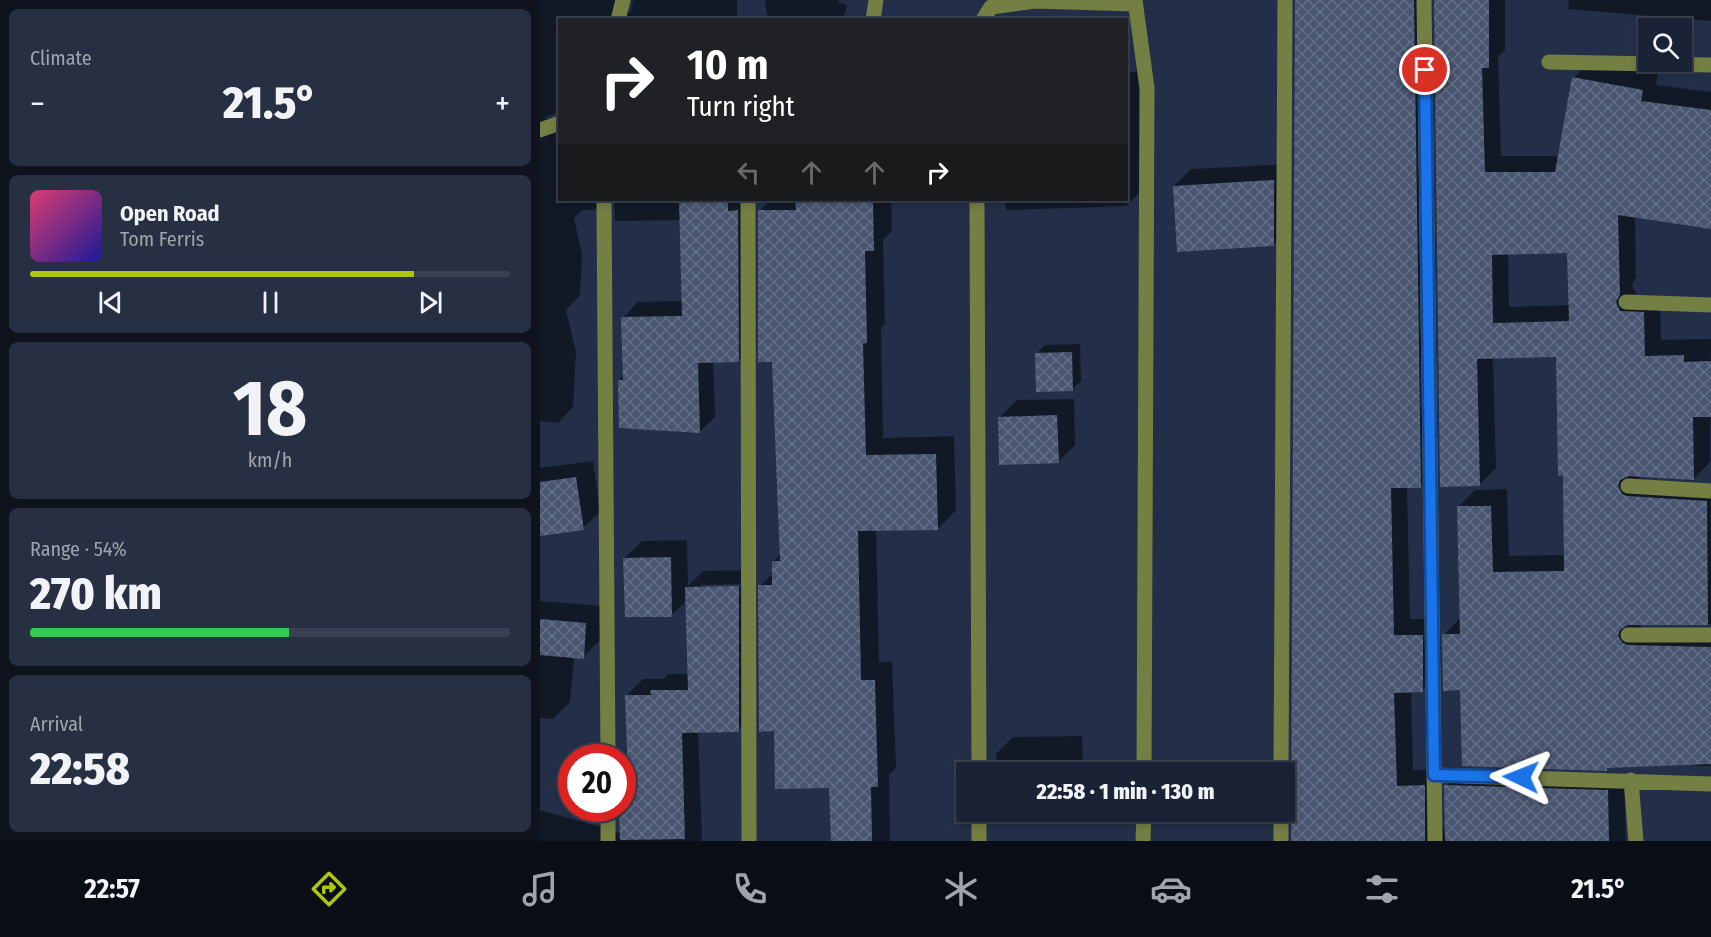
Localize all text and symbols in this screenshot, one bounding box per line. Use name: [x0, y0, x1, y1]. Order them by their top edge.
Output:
map controls: [1638, 18, 1692, 72]
button: search: [1638, 18, 1692, 72]
text: 10 m: [687, 40, 768, 90]
icon: right: [588, 42, 666, 120]
pin: [1399, 44, 1450, 95]
text: Climate: [30, 46, 92, 70]
icon: arrive: [1408, 53, 1441, 86]
text: 21.5°: [223, 76, 317, 130]
text: −: [30, 84, 45, 124]
text: +: [495, 84, 510, 124]
text: Turn right: [687, 91, 795, 123]
icon: left: [732, 156, 765, 189]
icon: ahead: [795, 156, 828, 189]
icon: ahead: [858, 156, 891, 189]
icon: right: [921, 156, 954, 189]
text: Open Road: [120, 200, 220, 227]
text: Tom Ferris: [120, 227, 204, 251]
icon: previous: [94, 286, 127, 319]
icon: pause: [254, 286, 287, 319]
icon: next: [414, 286, 447, 319]
text: 18: [233, 362, 307, 456]
text: km/h: [248, 448, 292, 472]
text: Range · 54%: [30, 537, 127, 561]
text: 270 km: [30, 567, 162, 621]
text: Arrival: [30, 712, 83, 736]
text: 22:58: [30, 742, 130, 796]
speed limit sign: 20: [558, 744, 636, 822]
position arrow: [1489, 745, 1553, 809]
text: 22:58 · 1 min · 130 m: [1037, 778, 1214, 805]
icon: directions: [308, 868, 350, 910]
icon: music: [519, 868, 561, 910]
icon: phone: [729, 868, 771, 910]
icon: climate: [940, 868, 982, 910]
icon: car: [1150, 868, 1192, 910]
icon: filters: [1361, 868, 1403, 910]
text: 22:57: [84, 873, 140, 905]
text: 21.5°: [1571, 873, 1627, 905]

